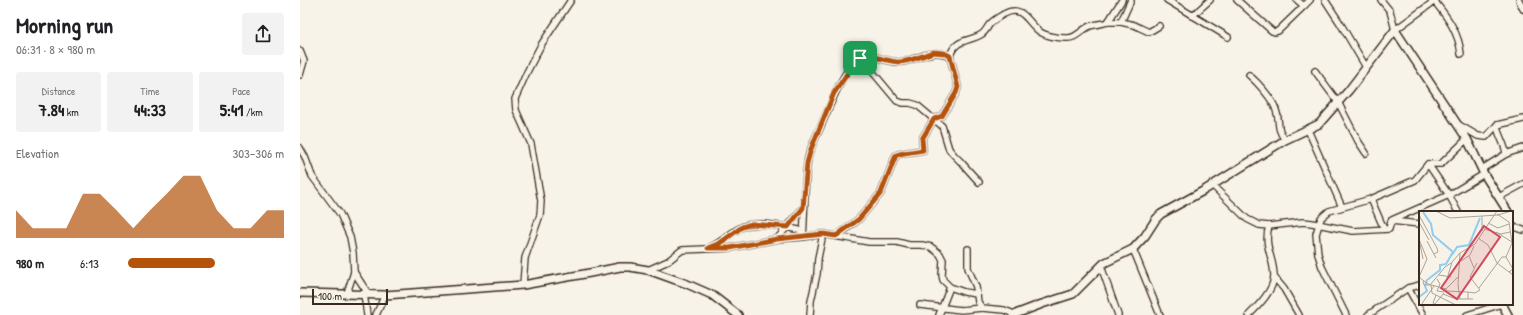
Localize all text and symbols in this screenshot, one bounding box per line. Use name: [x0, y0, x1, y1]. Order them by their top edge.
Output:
text: Morning run: [16, 10, 113, 40]
button: share: [242, 13, 284, 55]
text: 06:31 · 8 × 980 m: [16, 40, 95, 58]
pin: [843, 41, 877, 75]
icon: arrive: [849, 47, 871, 69]
text: Distance: [42, 84, 75, 98]
text: Time: [140, 84, 160, 98]
text: Pace: [232, 84, 250, 98]
text: 7.84: [38, 98, 64, 121]
text: 44:33: [134, 98, 166, 121]
text: 5:41: [220, 98, 244, 121]
text: km: [64, 105, 79, 119]
text: /km: [244, 105, 263, 119]
text: Elevation: [16, 144, 59, 162]
text: 303–306 m: [232, 144, 284, 162]
inset map: [1419, 211, 1513, 305]
text: 980 m: [16, 254, 44, 272]
text: 6:13: [80, 254, 99, 272]
scale bar: [312, 287, 388, 306]
text: 100 m: [318, 289, 342, 303]

